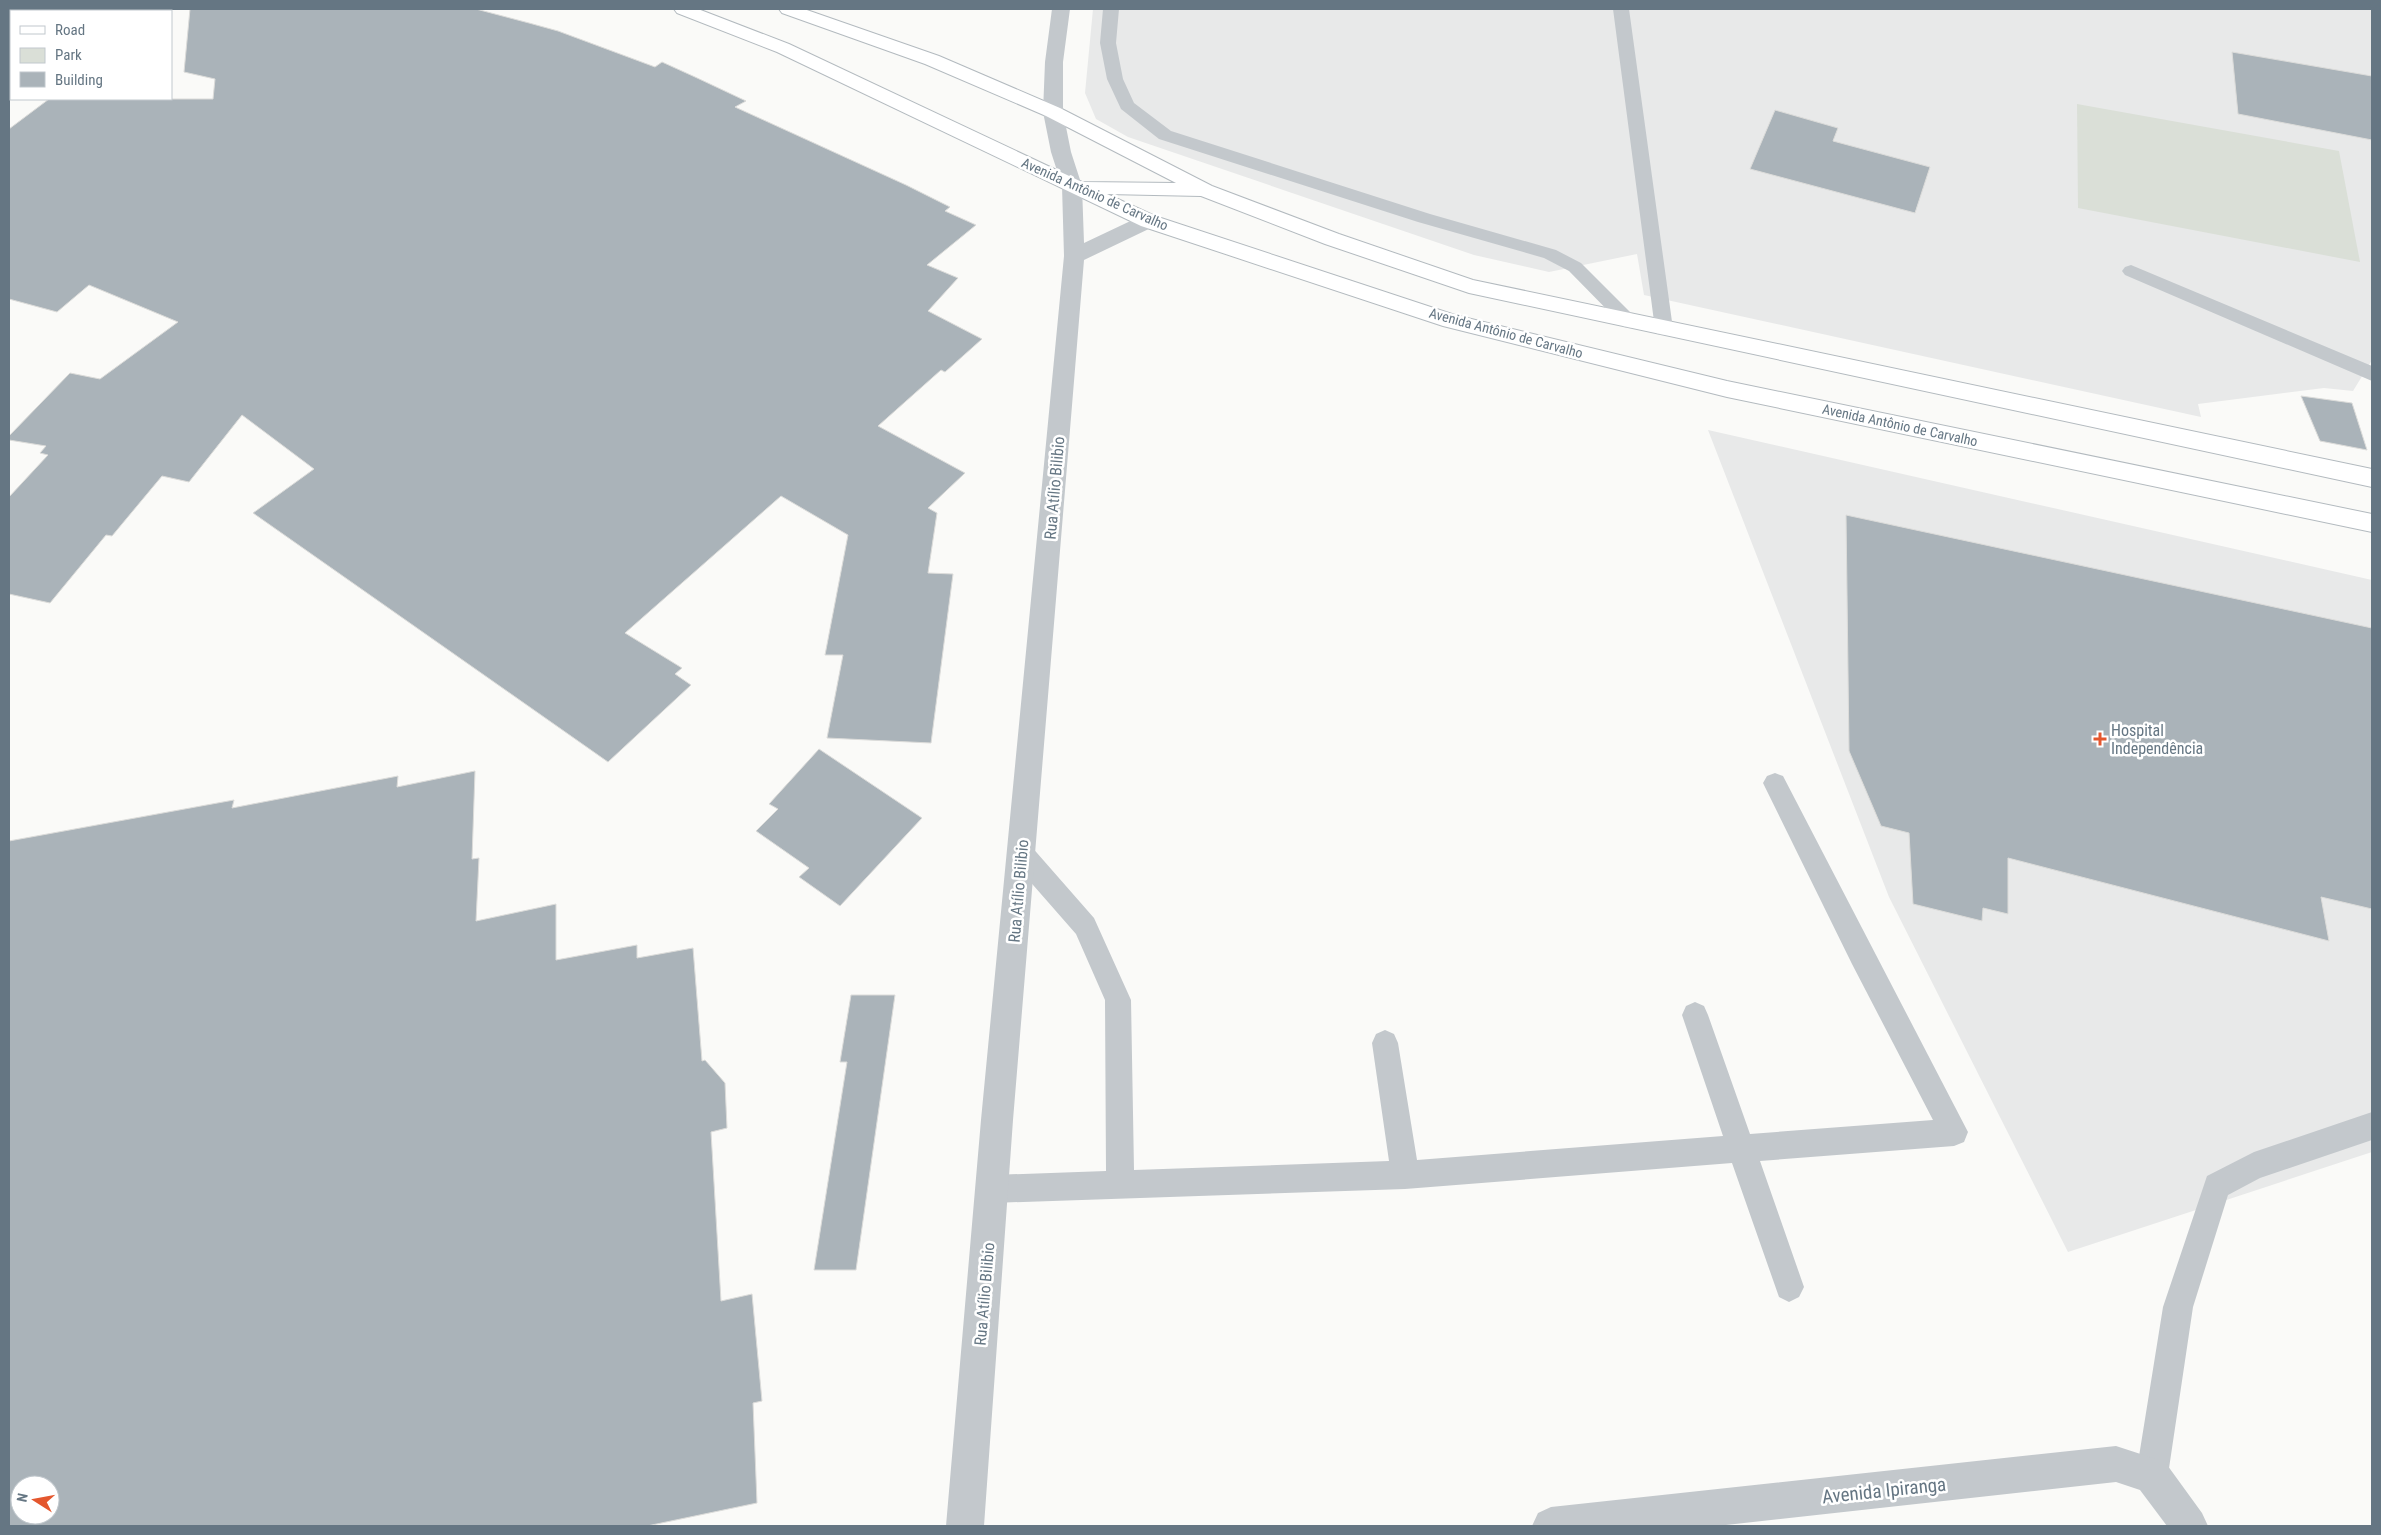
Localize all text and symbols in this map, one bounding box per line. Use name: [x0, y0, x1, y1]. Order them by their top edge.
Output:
legend: [10, 10, 172, 100]
text: Road: [55, 21, 85, 39]
text: Park: [55, 46, 82, 64]
text: Building: [55, 71, 103, 89]
street label: Avenida Antônio de Carvalho: [1019, 154, 1171, 234]
street label: Avenida Antônio de Carvalho: [1427, 305, 1585, 361]
street label: Avenida Antônio de Carvalho: [1821, 401, 1979, 449]
street label: Rua Atílio Bilibio: [1041, 436, 1068, 540]
place label: Hospital Independência: [2111, 721, 2203, 758]
marker: Hospital Independência: [2093, 732, 2107, 746]
street label: Rua Atílio Bilibio: [1005, 839, 1032, 943]
street label: Rua Atílio Bilibio: [971, 1242, 998, 1346]
street label: Avenida Ipiranga: [1821, 1473, 1947, 1508]
north arrow: [10, 1475, 60, 1525]
text: N: [14, 1492, 31, 1503]

